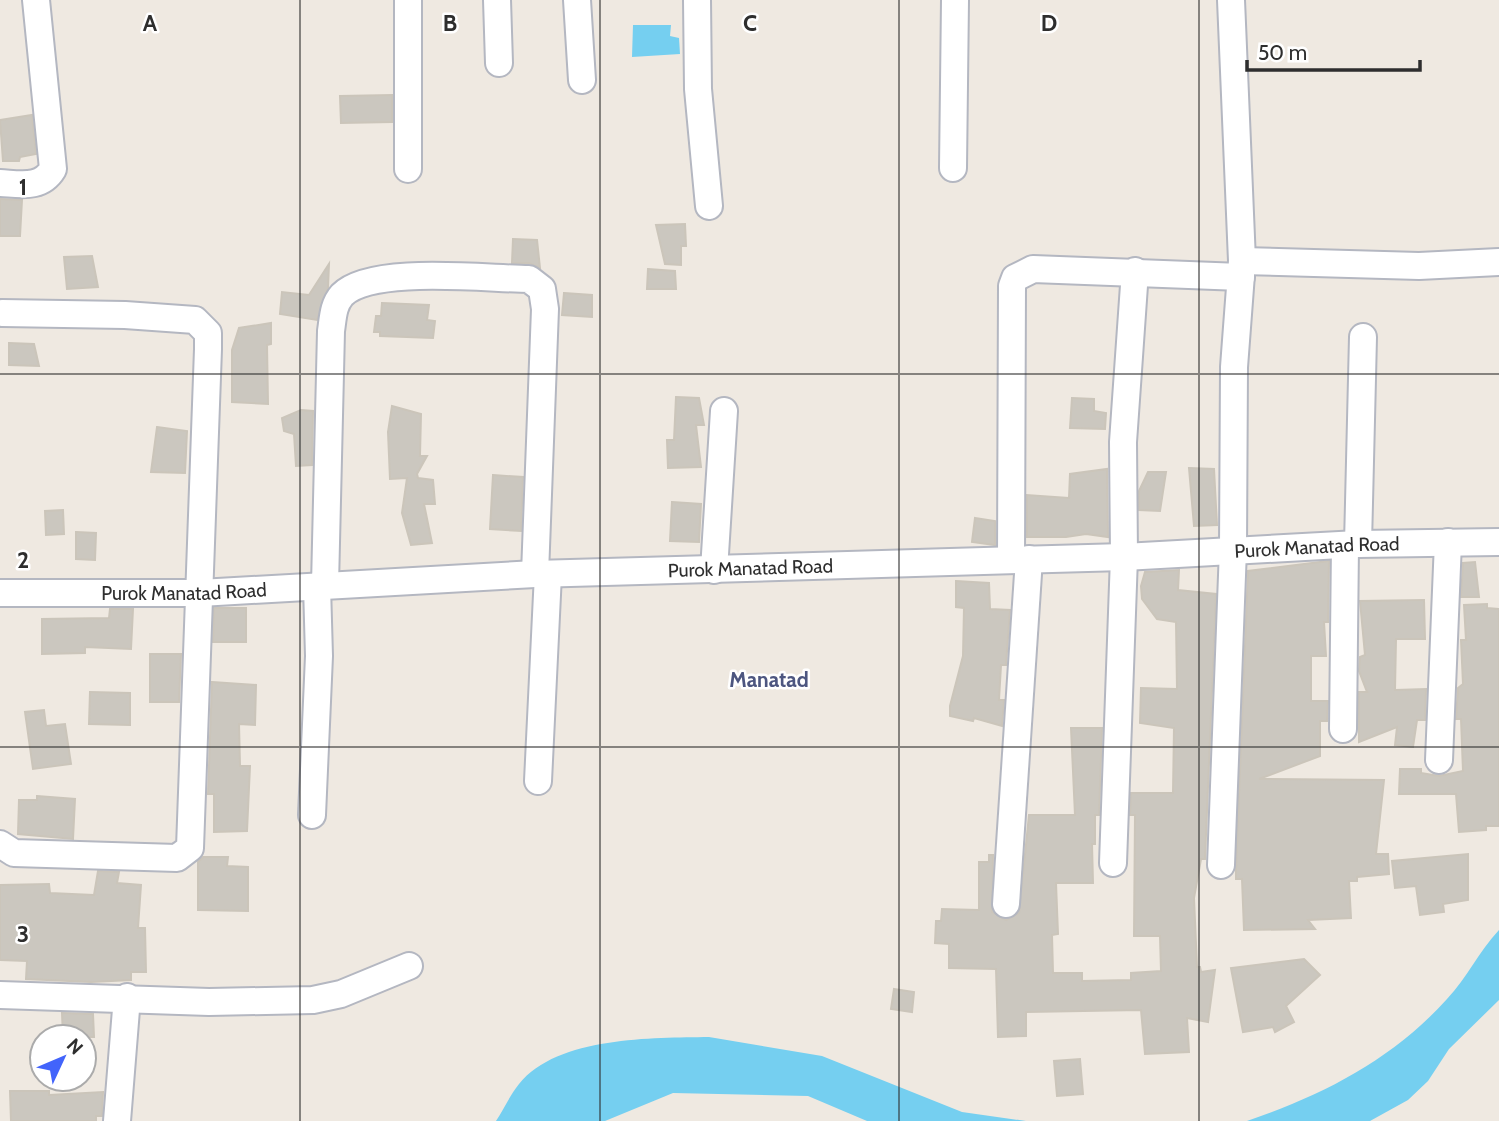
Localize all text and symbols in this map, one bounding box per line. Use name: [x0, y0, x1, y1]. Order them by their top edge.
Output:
text: A: [143, 9, 158, 37]
text: B: [443, 9, 457, 37]
text: C: [743, 9, 757, 37]
text: D: [1041, 9, 1057, 37]
scale bar: [1247, 28, 1420, 72]
text: 50 m: [1258, 40, 1307, 65]
text: 1: [19, 173, 27, 201]
street label: Purok Manatad Road: [1234, 532, 1400, 562]
text: 2: [17, 546, 29, 574]
street label: Purok Manatad Road: [667, 554, 833, 582]
street label: Purok Manatad Road: [101, 578, 267, 605]
district label: Manatad: [729, 667, 809, 692]
text: 3: [17, 920, 29, 948]
north arrow: [28, 1023, 98, 1093]
text: N: [62, 1034, 88, 1059]

